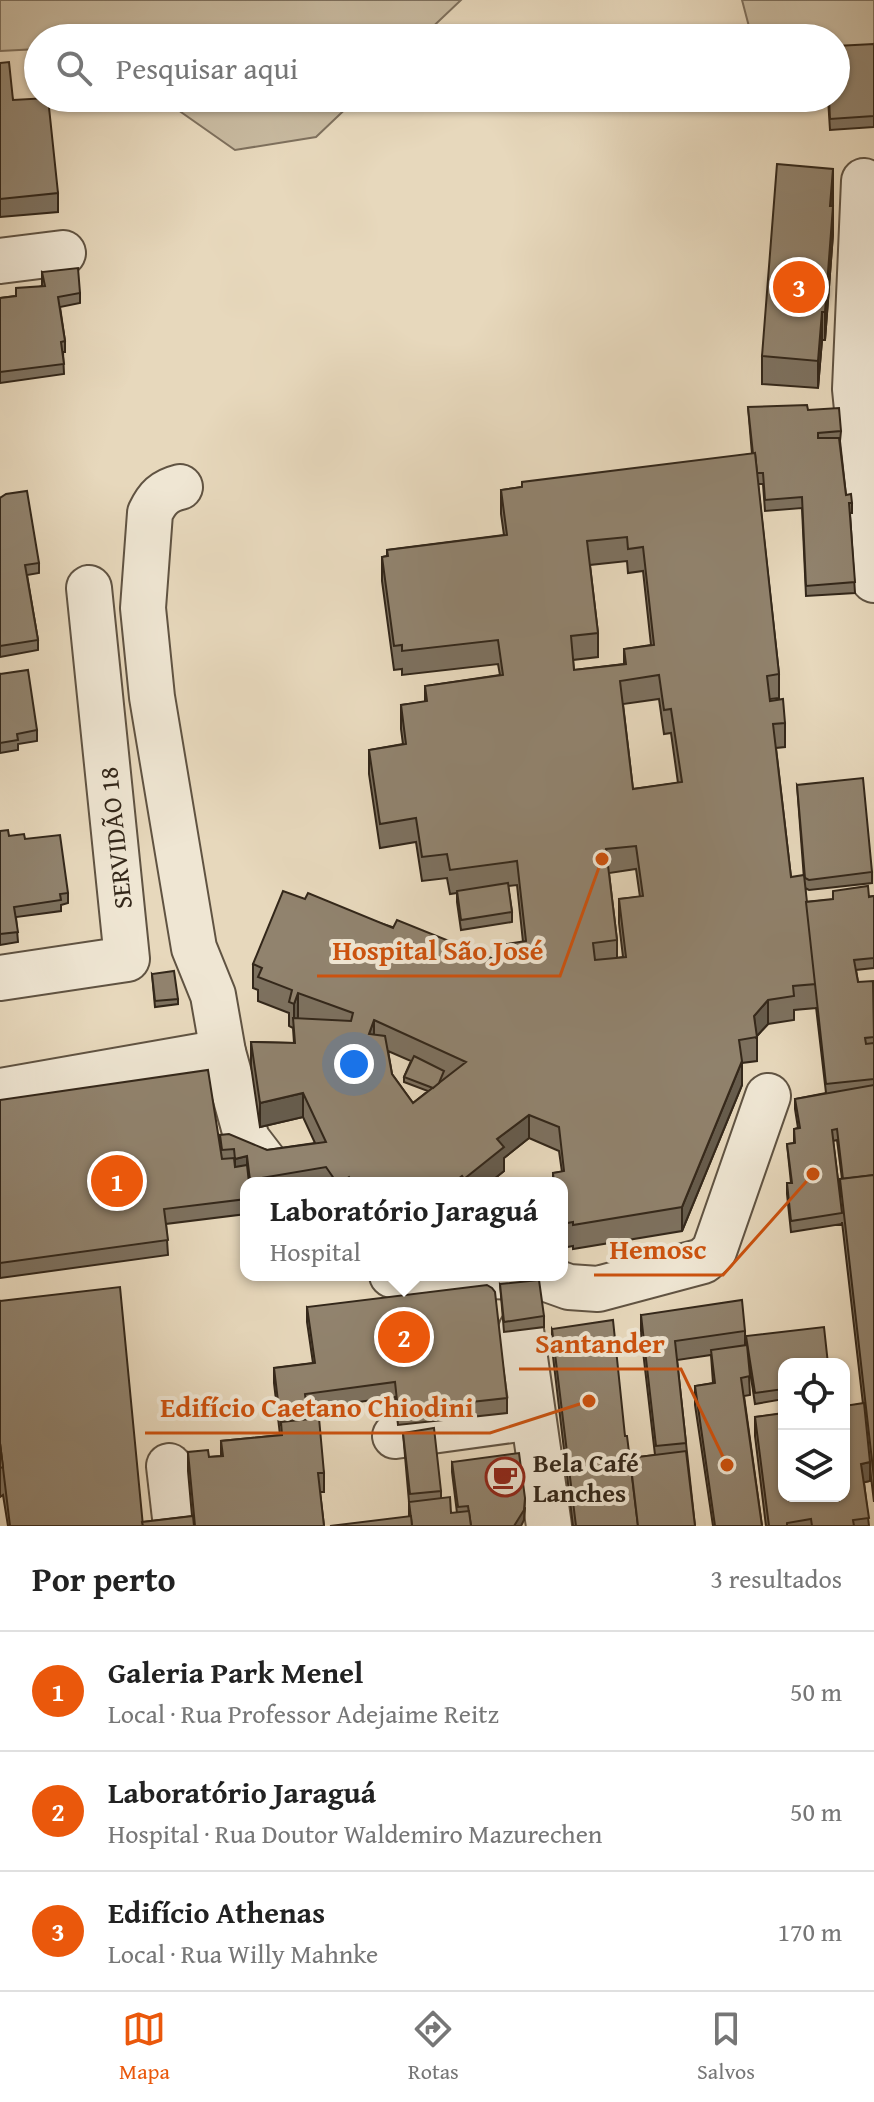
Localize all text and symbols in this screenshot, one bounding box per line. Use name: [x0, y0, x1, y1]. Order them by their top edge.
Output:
search box: [24, 24, 850, 112]
icon: search: [52, 46, 96, 90]
text: Pesquisar aqui: [116, 46, 298, 90]
pin: 3: [773, 257, 825, 317]
street label: SERVIDÃO 18: [88, 765, 142, 911]
callout: Hospital São José: [317, 924, 560, 976]
text: Hospital São José: [332, 929, 544, 970]
your location: [334, 1044, 374, 1084]
pin: 1: [91, 1151, 143, 1211]
popup: [240, 1177, 568, 1281]
text: Laboratório Jaraguá: [270, 1188, 538, 1232]
callout: Hemosc: [594, 1223, 723, 1275]
text: Hemosc: [609, 1228, 707, 1269]
text: Hospital: [270, 1232, 361, 1271]
pin: 2: [378, 1307, 430, 1367]
callout: Santander: [519, 1317, 681, 1369]
text: Santander: [535, 1322, 665, 1363]
map controls: [778, 1358, 850, 1502]
button: locate: [778, 1358, 850, 1430]
callout: Edifício Caetano Chiodini: [145, 1381, 490, 1433]
text: Edifício Caetano Chiodini: [160, 1386, 474, 1427]
button: layers: [778, 1430, 850, 1502]
place label: Bela Café Lanches: [533, 1443, 639, 1512]
cafe icon: Bela Café Lanches: [484, 1456, 526, 1498]
text: Por perto: [32, 1554, 176, 1603]
text: 3 resultados: [711, 1559, 842, 1598]
text: Galeria Park Menel: [108, 1650, 363, 1694]
text: 1: [51, 1672, 65, 1711]
text: 50 m: [790, 1672, 842, 1711]
text: Local · Rua Professor Adejaime Reitz: [108, 1694, 499, 1733]
text: Laboratório Jaraguá: [108, 1770, 376, 1814]
text: 2: [51, 1792, 65, 1831]
text: 50 m: [790, 1792, 842, 1831]
text: Hospital · Rua Doutor Waldemiro Mazurechen: [108, 1814, 602, 1853]
text: Edifício Athenas: [108, 1890, 325, 1934]
text: 3: [51, 1912, 65, 1951]
text: 170 m: [777, 1912, 842, 1951]
text: Local · Rua Willy Mahnke: [108, 1934, 378, 1973]
tab: Mapa: [119, 2007, 170, 2087]
tab: Rotas: [408, 2007, 459, 2087]
tab: Salvos: [697, 2007, 755, 2087]

